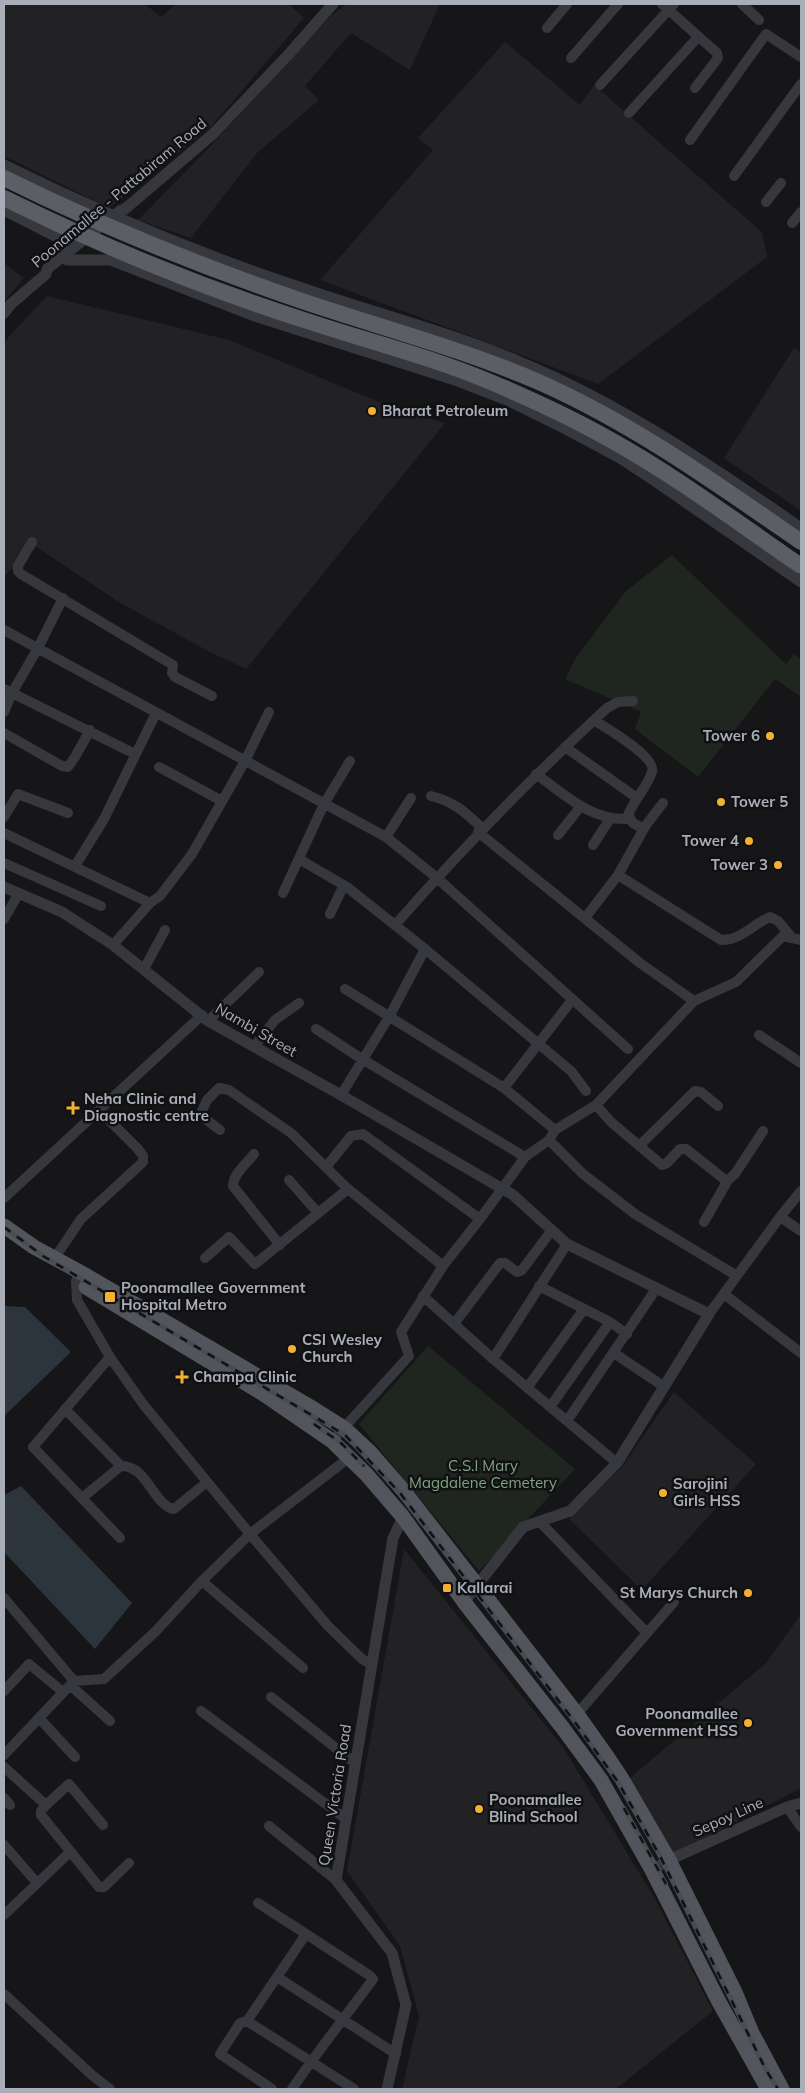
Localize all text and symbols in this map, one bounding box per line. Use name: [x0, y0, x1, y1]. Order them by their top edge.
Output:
street label: Poonamallee - Pattabiram Road: [27, 114, 210, 271]
place label: Bharat Petroleum: [382, 401, 508, 420]
marker: Bharat Petroleum: [366, 405, 378, 417]
place label: Tower 6: [703, 726, 760, 745]
marker: Tower 6: [764, 730, 776, 742]
place label: Tower 5: [731, 792, 788, 811]
marker: Tower 5: [715, 796, 727, 808]
place label: Tower 4: [682, 831, 739, 850]
marker: Tower 4: [743, 835, 755, 847]
place label: Tower 3: [711, 855, 768, 874]
marker: Tower 3: [772, 859, 784, 871]
street label: Nambi Street: [212, 999, 301, 1061]
place label: Neha Clinic and Diagnostic centre: [84, 1089, 209, 1125]
marker: Neha Clinic and Diagnostic centre: [66, 1101, 80, 1115]
place label: Poonamallee Government Hospital Metro: [121, 1278, 306, 1314]
marker: Poonamallee Government Hospital Metro: [103, 1290, 117, 1304]
place label: CSI Wesley Church: [302, 1330, 383, 1366]
marker: CSI Wesley Church: [286, 1343, 298, 1355]
place label: Champa Clinic: [193, 1367, 297, 1386]
marker: Champa Clinic: [175, 1370, 189, 1384]
park label: C.S.I Mary Magdalene Cemetery: [409, 1456, 557, 1492]
place label: Sarojini Girls HSS: [673, 1474, 741, 1510]
marker: Sarojini Girls HSS: [657, 1487, 669, 1499]
place label: Kallarai: [457, 1578, 512, 1597]
marker: Kallarai: [441, 1582, 453, 1594]
place label: St Marys Church: [620, 1583, 738, 1602]
marker: St Marys Church: [742, 1587, 754, 1599]
place label: Poonamallee Government HSS: [615, 1704, 738, 1740]
marker: Poonamallee Government HSS: [742, 1717, 754, 1729]
street label: Queen Victoria Road: [314, 1723, 355, 1867]
place label: Poonamallee Blind School: [489, 1790, 582, 1826]
street label: Sepoy Line: [689, 1793, 766, 1841]
marker: Poonamallee Blind School: [473, 1803, 485, 1815]

